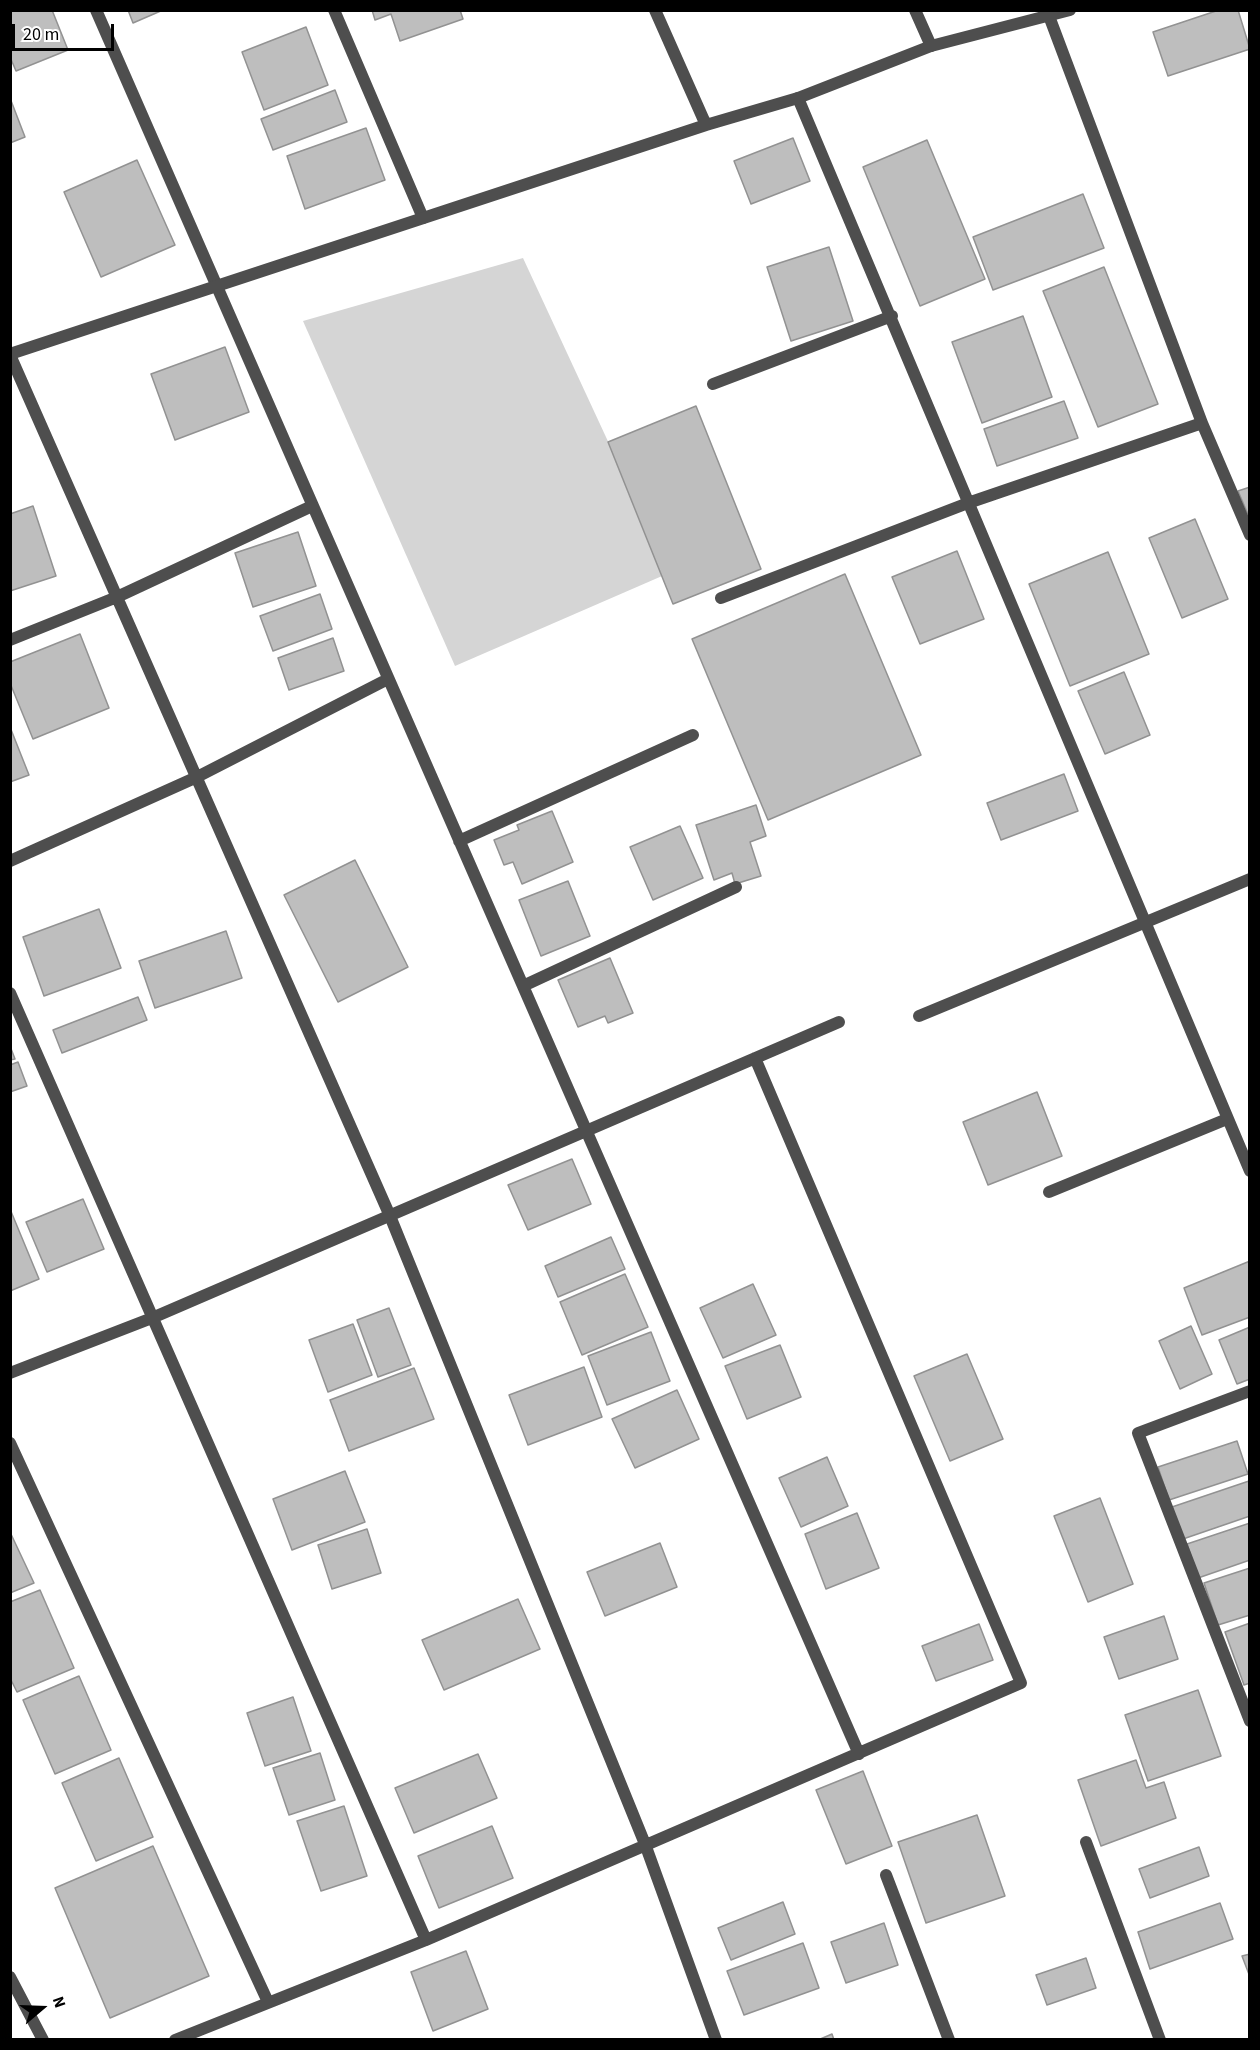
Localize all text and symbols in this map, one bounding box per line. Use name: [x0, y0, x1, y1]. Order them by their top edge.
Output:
scale bar: [15, 12, 117, 50]
text: 20 m: [23, 22, 59, 47]
north arrow: [12, 1978, 72, 2038]
text: N: [47, 1994, 71, 2011]

